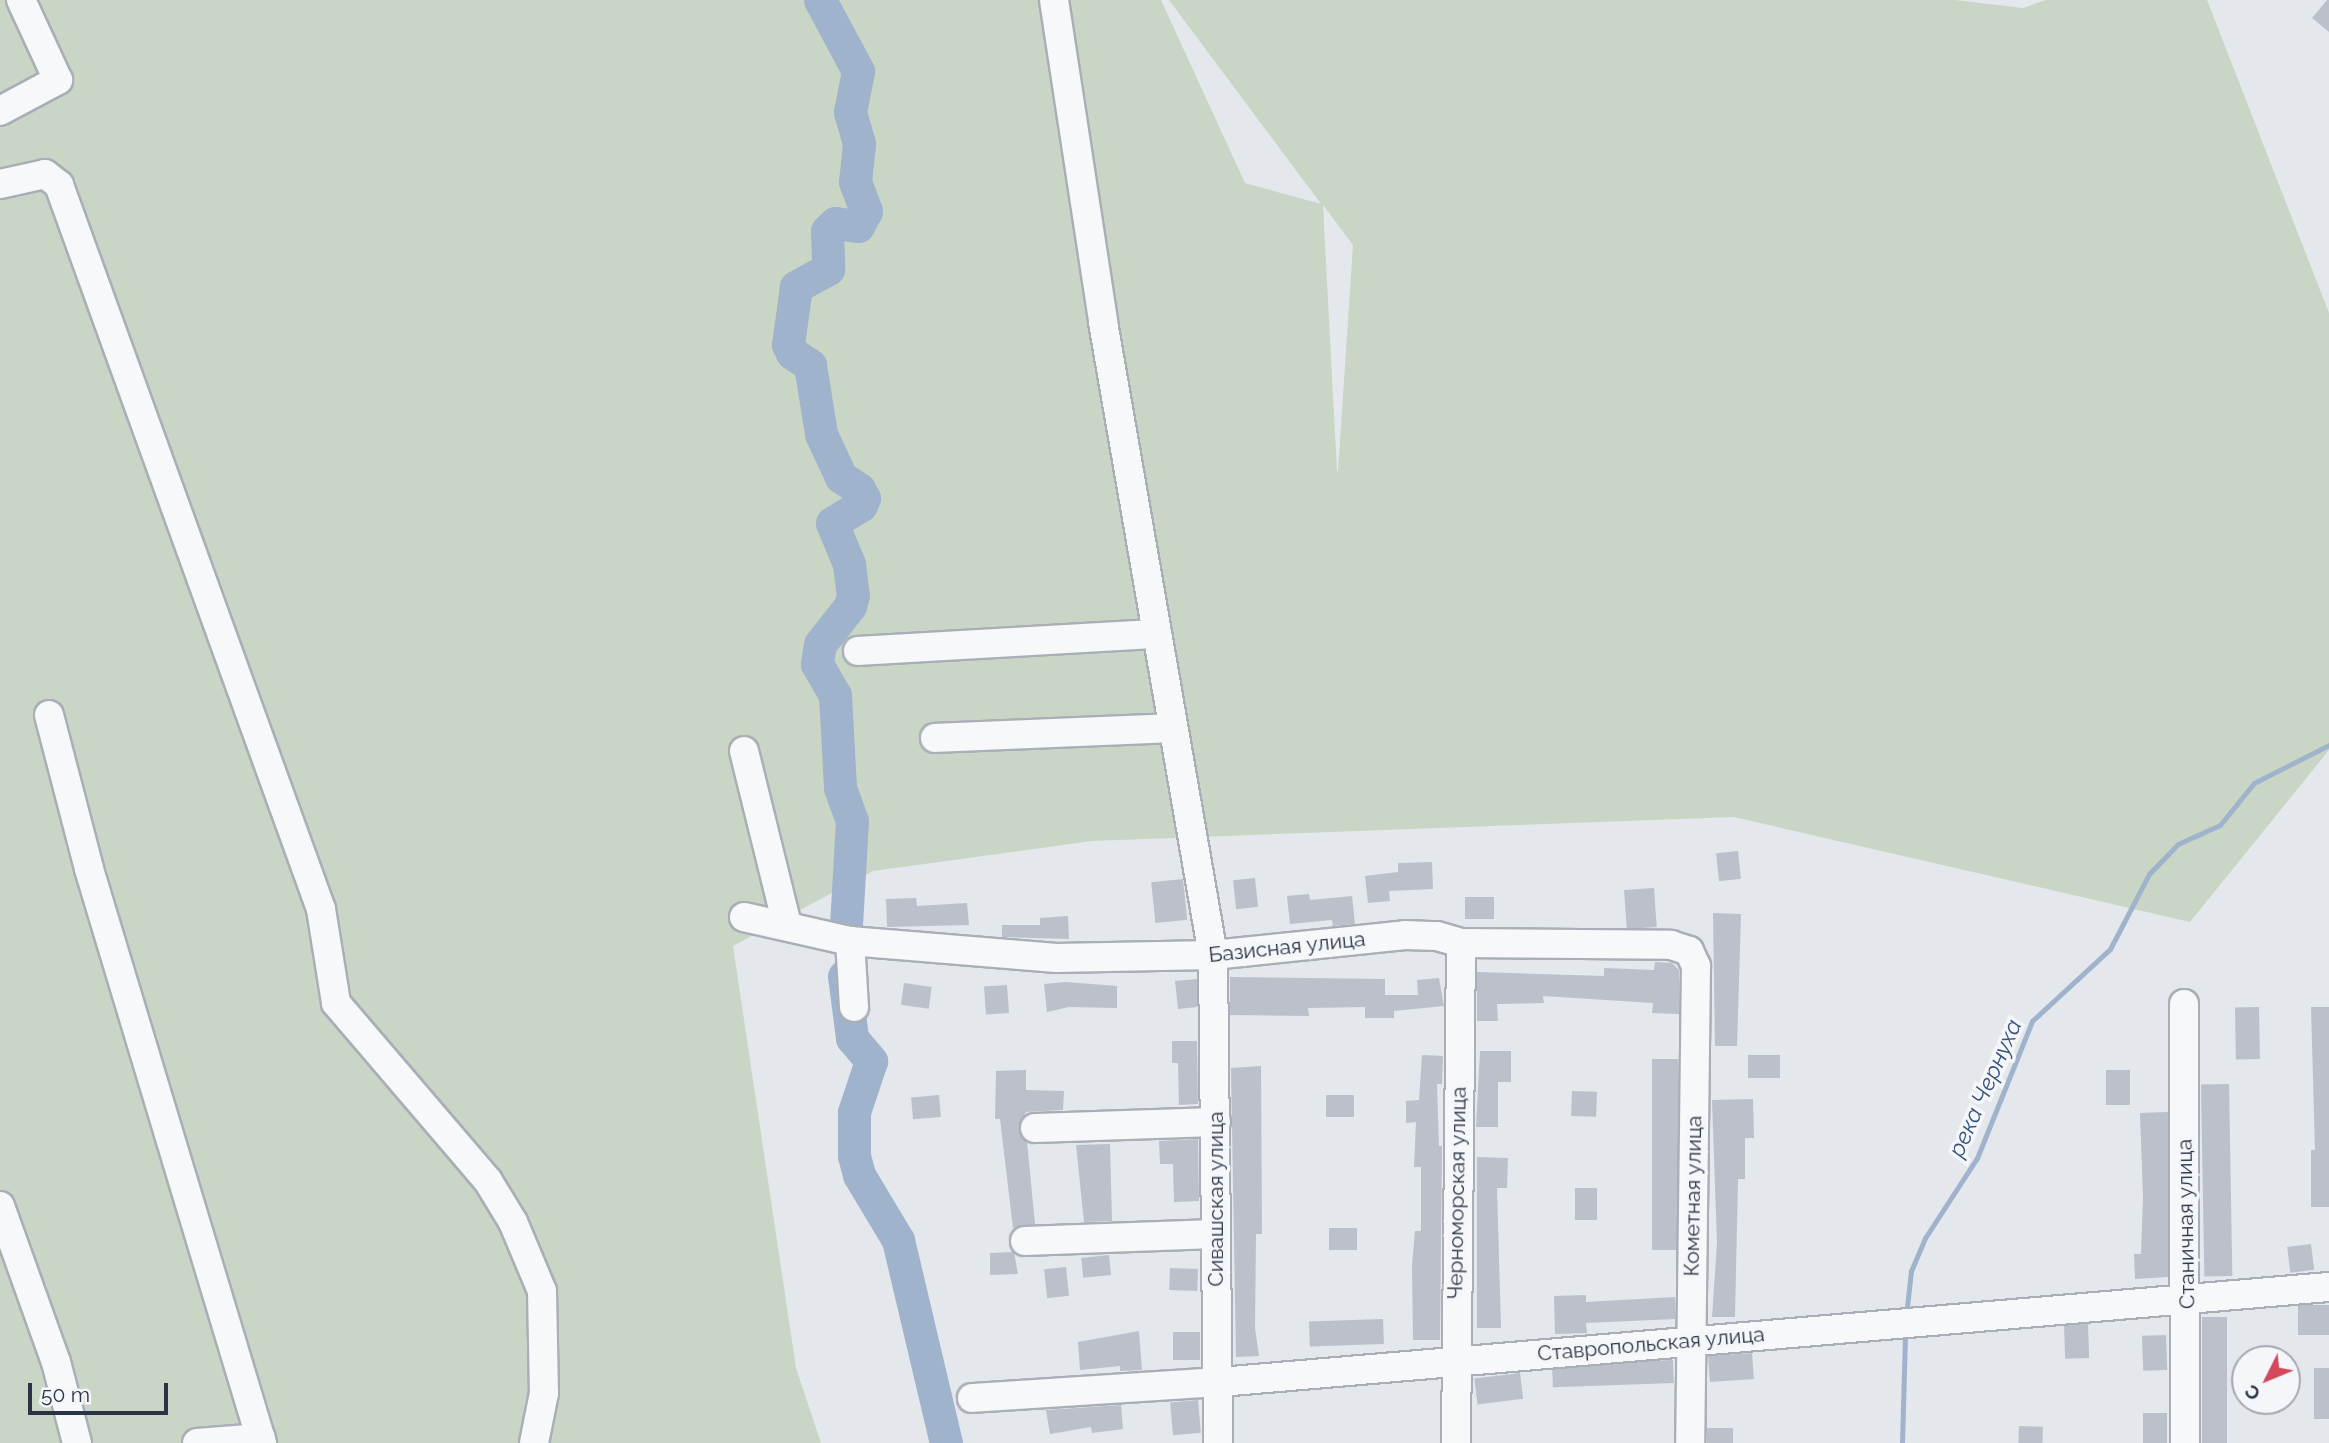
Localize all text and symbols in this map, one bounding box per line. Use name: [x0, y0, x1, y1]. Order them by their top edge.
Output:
street label: Базисная улица: [1207, 926, 1367, 968]
water label: река Чернуха: [1942, 1015, 2028, 1161]
street label: Черноморская улица: [1443, 1086, 1471, 1300]
street label: Сивашская улица: [1203, 1111, 1229, 1287]
street label: Кометная улица: [1679, 1115, 1707, 1277]
street label: Станичная улица: [2172, 1138, 2200, 1310]
street label: Ставропольская улица: [1536, 1321, 1766, 1367]
north arrow: [2231, 1345, 2301, 1415]
scale bar: [32, 1370, 172, 1414]
text: С: [2240, 1381, 2265, 1405]
text: 50 m: [41, 1382, 90, 1407]

